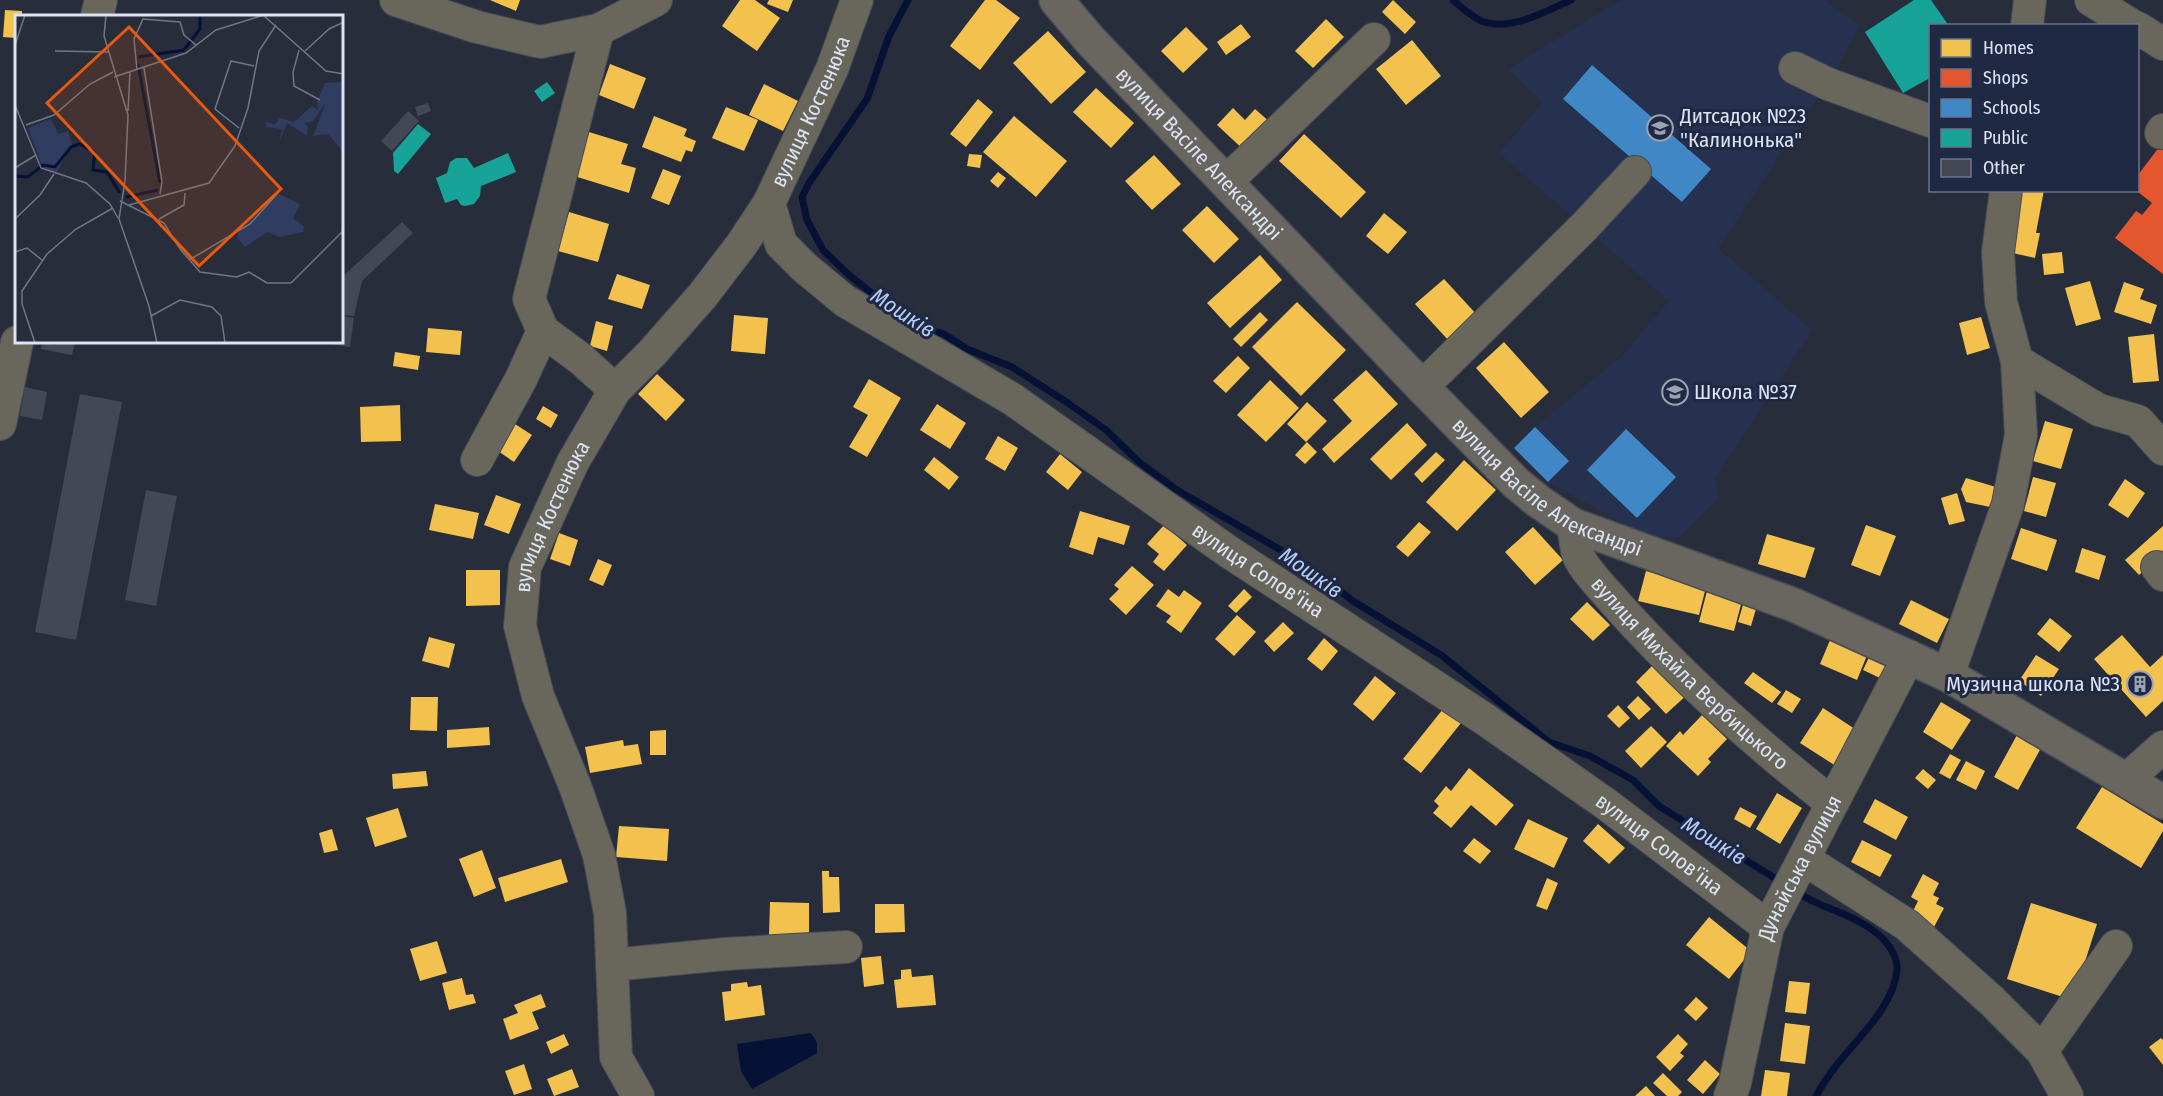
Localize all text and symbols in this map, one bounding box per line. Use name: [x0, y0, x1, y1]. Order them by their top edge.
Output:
inset map: [15, 15, 344, 344]
legend: [1929, 24, 2139, 192]
street label: вулиця Костенюка: [765, 32, 856, 191]
text: Homes: [1983, 37, 2034, 59]
street label: вулиця Васіле Александрі: [1110, 62, 1288, 246]
text: Shops: [1983, 67, 2028, 89]
text: Schools: [1983, 97, 2041, 119]
place label: Дитсадок №23 "Калинонька": [1679, 103, 1806, 153]
school or university icon: Дитсадок №23 "Калинонька": [1645, 113, 1675, 143]
text: Public: [1983, 127, 2028, 149]
text: Other: [1983, 157, 2026, 179]
water label: Мошків: [866, 282, 940, 343]
school or university icon: Школа №37: [1660, 377, 1690, 407]
place label: Школа №37: [1694, 379, 1797, 405]
street label: вулиця Васіле Александрі: [1447, 413, 1646, 562]
street label: вулиця Костенюка: [510, 436, 596, 593]
street label: вулиця Солов'їна: [1187, 517, 1329, 624]
water label: Мошків: [1274, 541, 1347, 604]
street label: вулиця Михайла Вербицького: [1585, 572, 1794, 776]
building icon: Музична школа №3: [2125, 669, 2155, 699]
place label: Музична школа №3: [1946, 671, 2120, 697]
street label: вулиця Солов'їна: [1591, 788, 1728, 901]
street label: Дунайська вулиця: [1752, 791, 1847, 944]
water label: Мошків: [1677, 810, 1751, 871]

